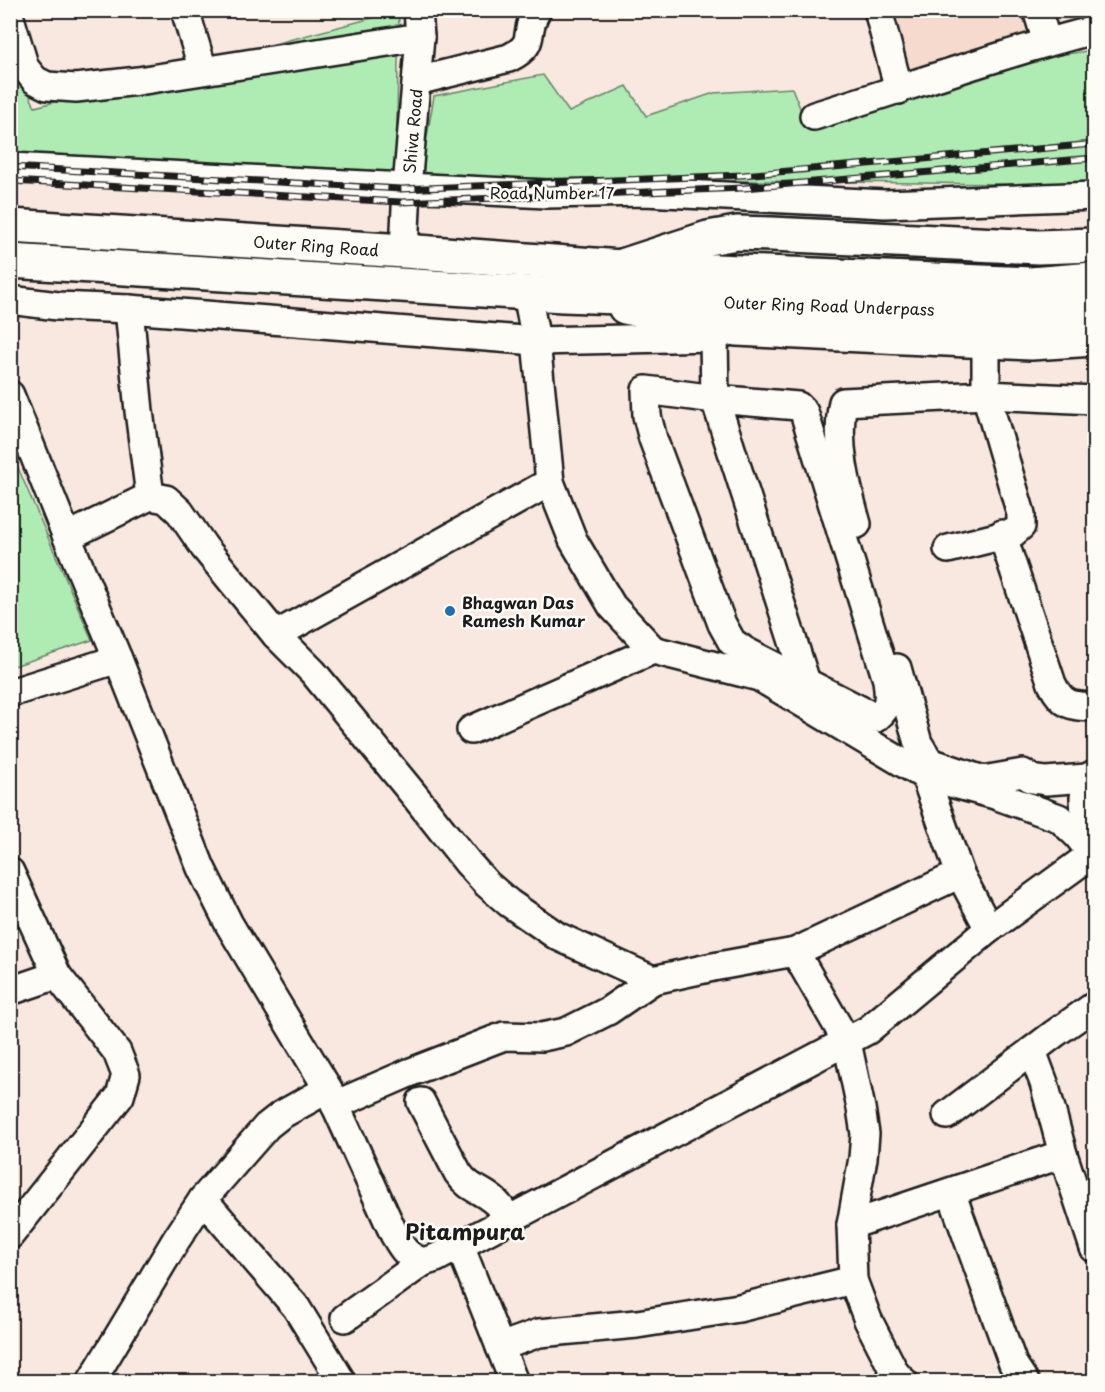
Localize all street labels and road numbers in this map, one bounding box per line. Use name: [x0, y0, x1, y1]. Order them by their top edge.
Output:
street label: Shiva Road: [396, 88, 428, 174]
street label: Road Number 17: [490, 180, 615, 204]
street label: Outer Ring Road: [252, 229, 380, 261]
street label: Outer Ring Road Underpass: [723, 289, 935, 321]

